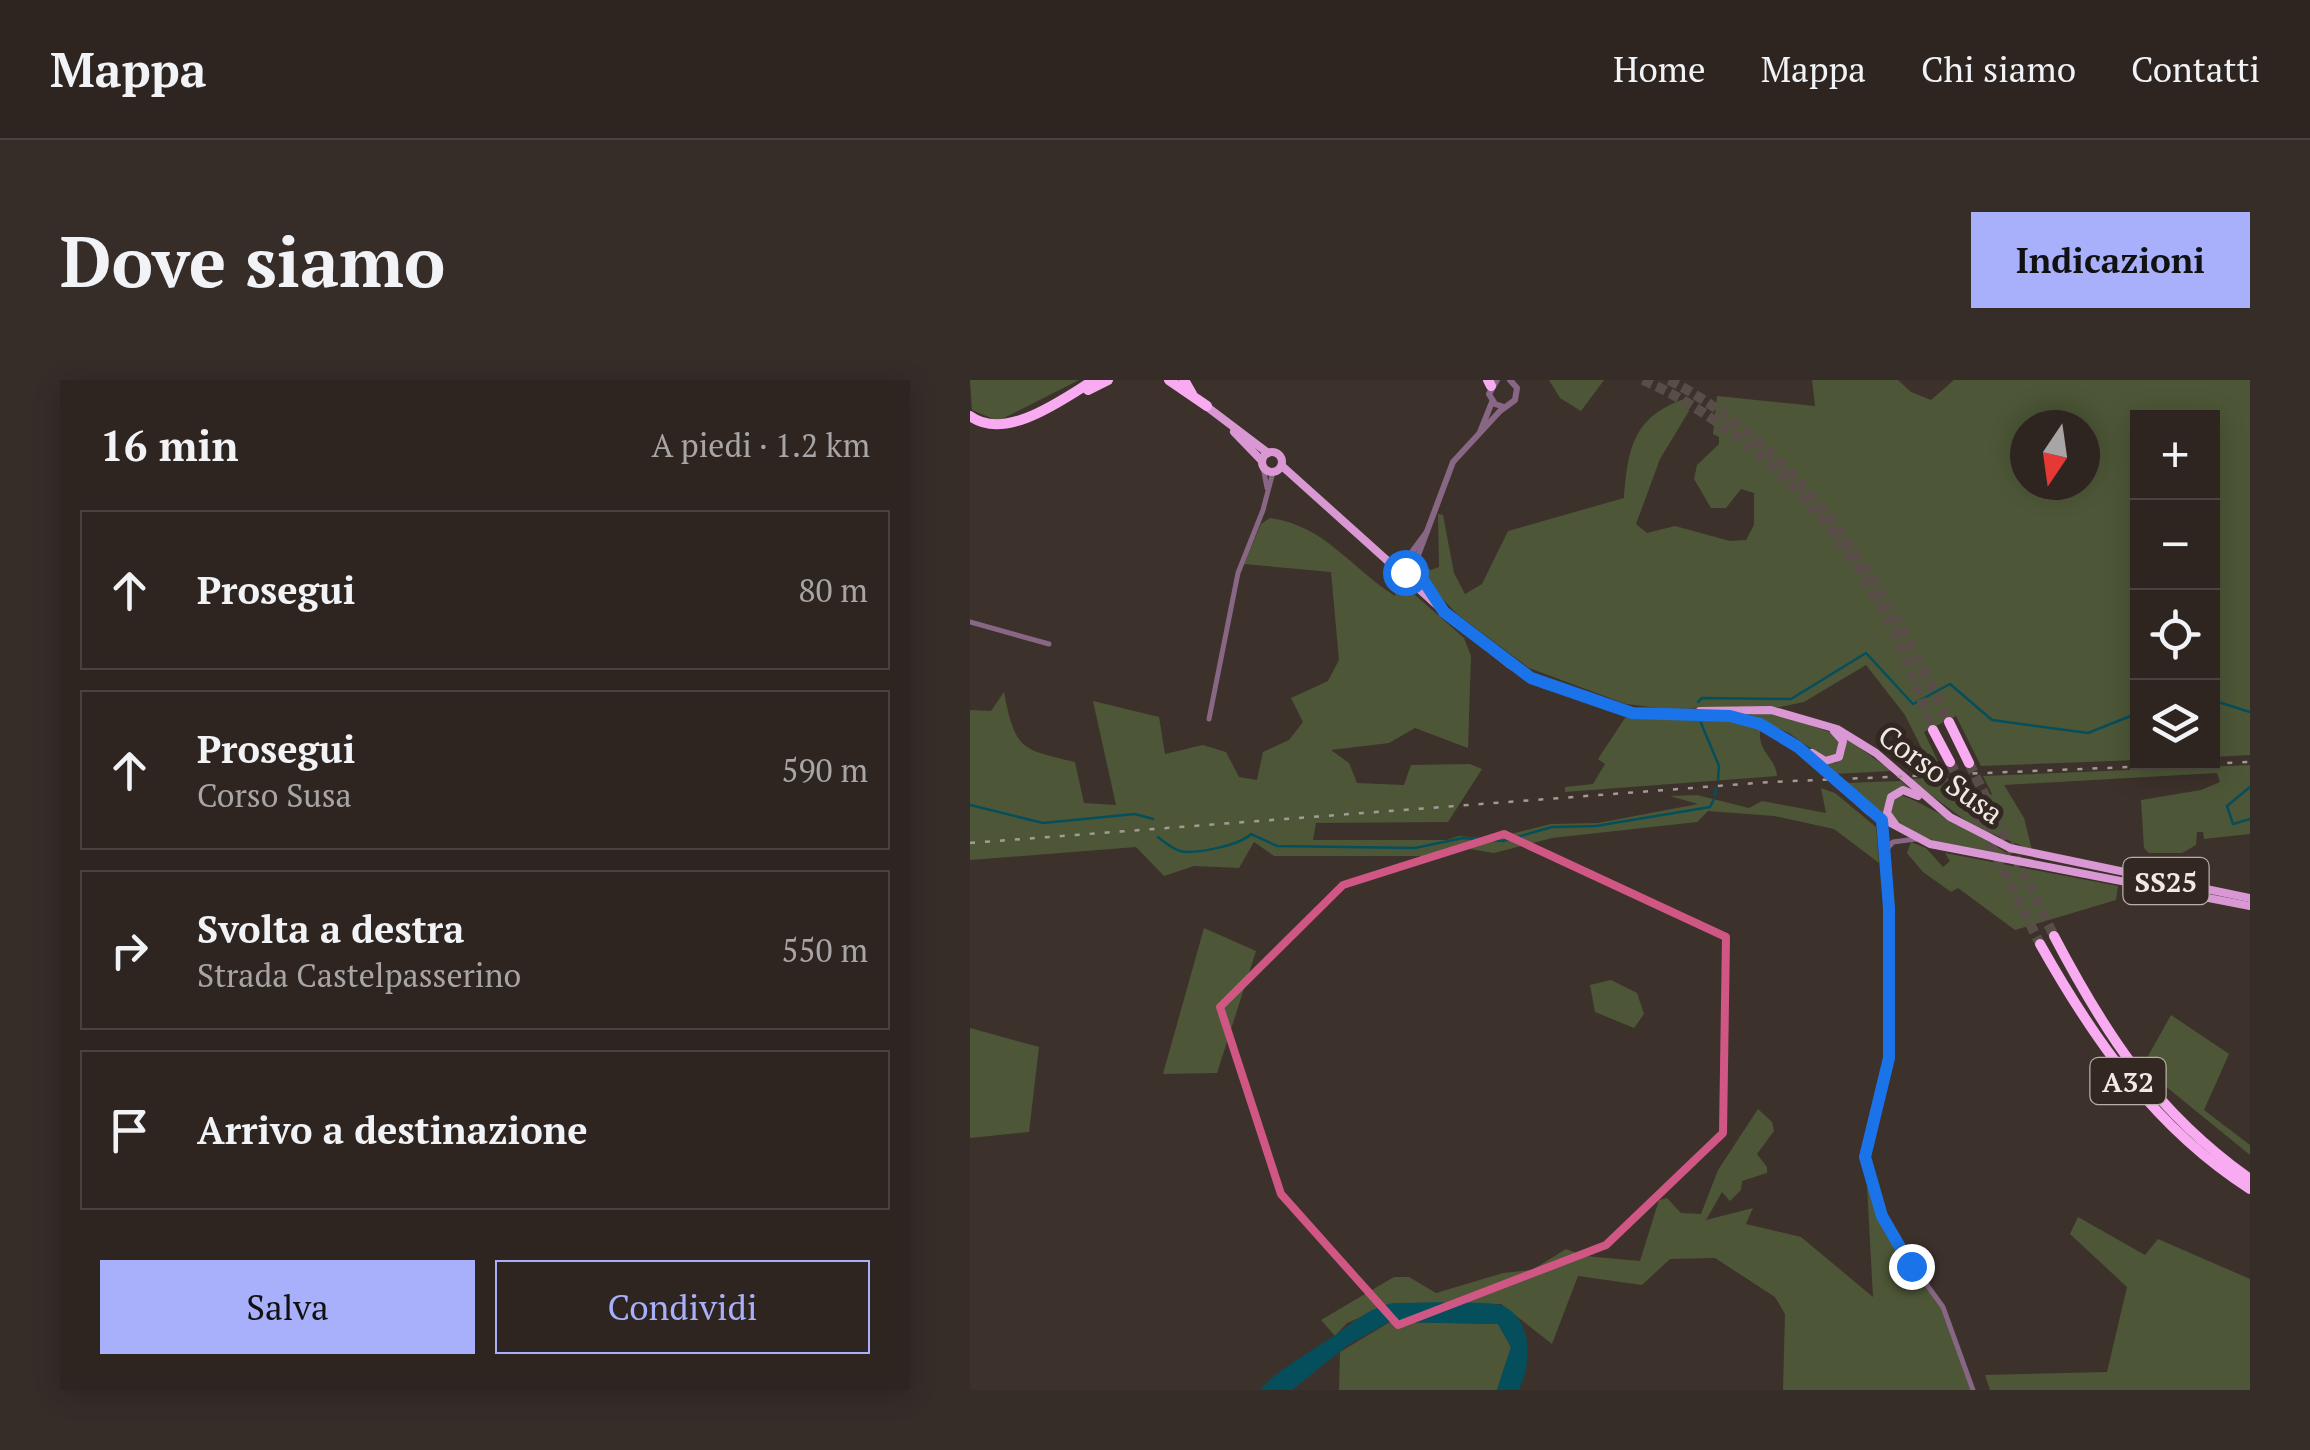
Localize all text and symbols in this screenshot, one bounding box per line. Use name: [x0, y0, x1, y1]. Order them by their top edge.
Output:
text: Mappa: [50, 37, 207, 101]
text: Home: [1613, 46, 1706, 92]
text: Mappa: [1761, 46, 1866, 92]
text: Chi siamo: [1921, 46, 2076, 92]
text: Contatti: [2131, 46, 2260, 92]
button: Indicazioni: [1971, 212, 2250, 308]
text: Dove siamo: [60, 214, 445, 307]
north arrow: [2010, 410, 2100, 500]
map controls: [2130, 410, 2220, 770]
button: +: [2130, 410, 2220, 500]
text: 16 min: [100, 417, 239, 473]
text: A piedi · 1.2 km: [652, 424, 870, 466]
button: −: [2130, 500, 2220, 590]
route start: [1383, 550, 1429, 596]
icon: ahead: [102, 563, 157, 618]
text: Prosegui: [197, 565, 355, 615]
text: 80 m: [798, 569, 868, 611]
button: locate: [2130, 590, 2220, 680]
button: layers: [2130, 680, 2220, 770]
street label: Corso Susa: [1871, 715, 2011, 833]
text: Prosegui: [197, 724, 355, 774]
icon: ahead: [102, 743, 157, 798]
text: 590 m: [781, 749, 868, 791]
text: Corso Susa: [197, 774, 352, 816]
road number: SS25: [2124, 858, 2208, 904]
text: Svolta a destra: [197, 904, 464, 954]
icon: right: [102, 923, 157, 978]
text: 550 m: [781, 929, 868, 971]
text: Strada Castelpasserino: [197, 954, 521, 996]
road number: A32: [2090, 1058, 2166, 1104]
icon: arrive: [102, 1103, 157, 1158]
text: Arrivo a destinazione: [197, 1105, 588, 1155]
route end: [1889, 1244, 1935, 1290]
button: Salva: [100, 1260, 475, 1354]
button: Condividi: [495, 1260, 870, 1354]

